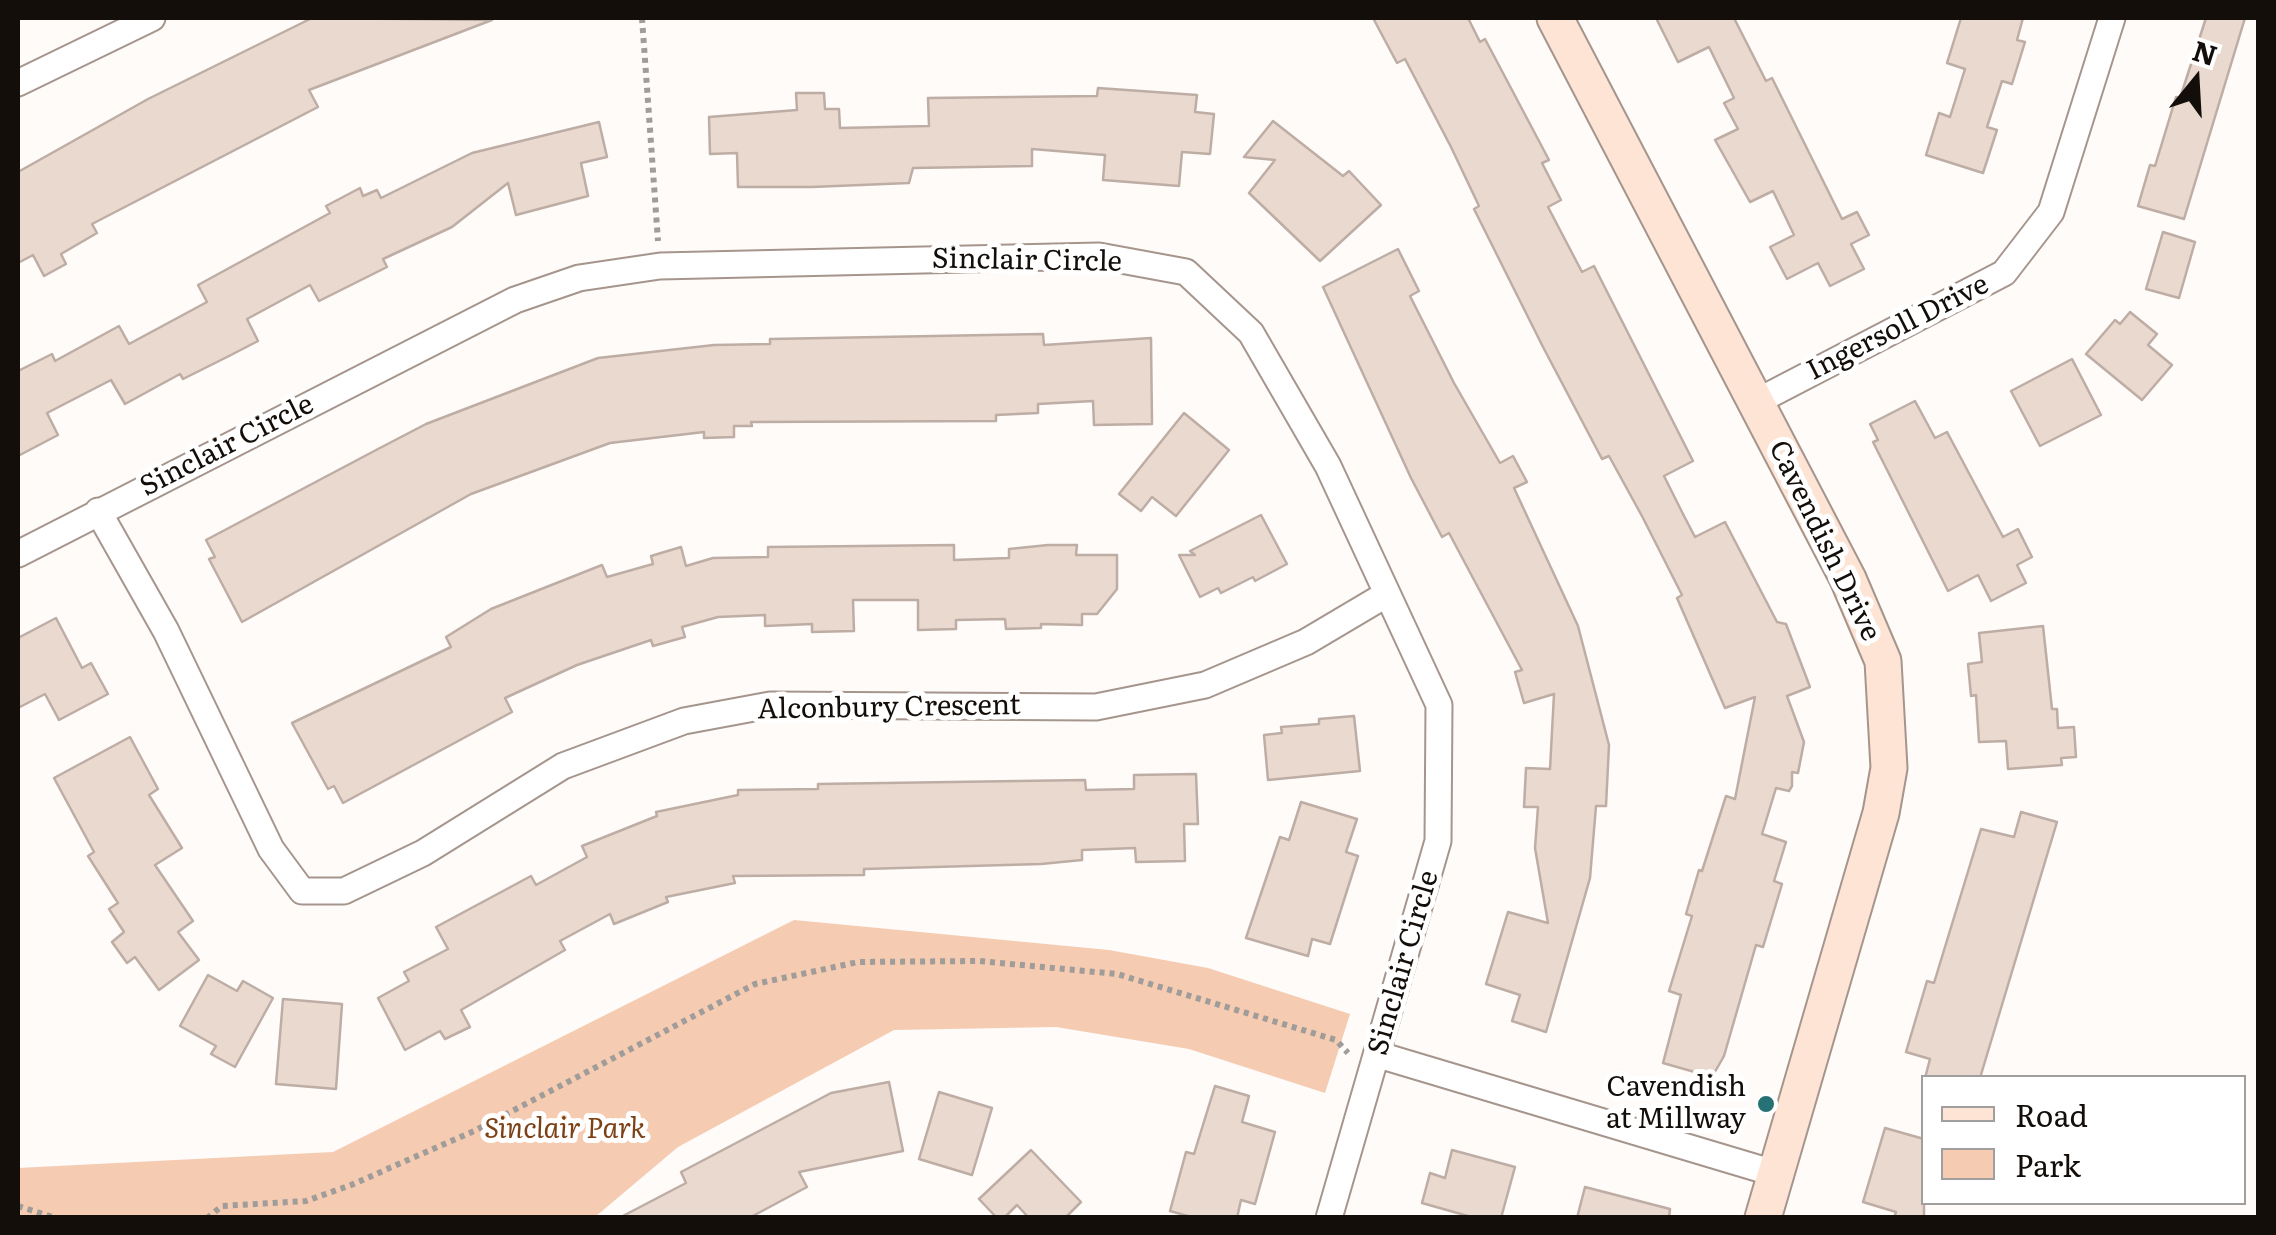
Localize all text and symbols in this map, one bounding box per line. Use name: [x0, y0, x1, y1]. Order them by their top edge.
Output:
text: N: [2188, 28, 2223, 75]
north arrow: [2146, 30, 2246, 130]
street label: Sinclair Circle: [932, 243, 1122, 279]
street label: Ingersoll Drive: [1802, 268, 1994, 388]
street label: Sinclair Circle: [135, 388, 319, 504]
street label: Cavendish Drive: [1761, 435, 1887, 647]
street label: Alconbury Crescent: [757, 689, 1021, 727]
street label: Sinclair Circle: [1362, 867, 1446, 1059]
place label: Cavendish at Millway: [1606, 1071, 1746, 1137]
legend: [1921, 1075, 2246, 1205]
text: Road: [2015, 1092, 2088, 1136]
marker: Cavendish at Millway: [1755, 1093, 1777, 1115]
park label: Sinclair Park: [484, 1113, 646, 1147]
text: Park: [2015, 1142, 2081, 1186]

